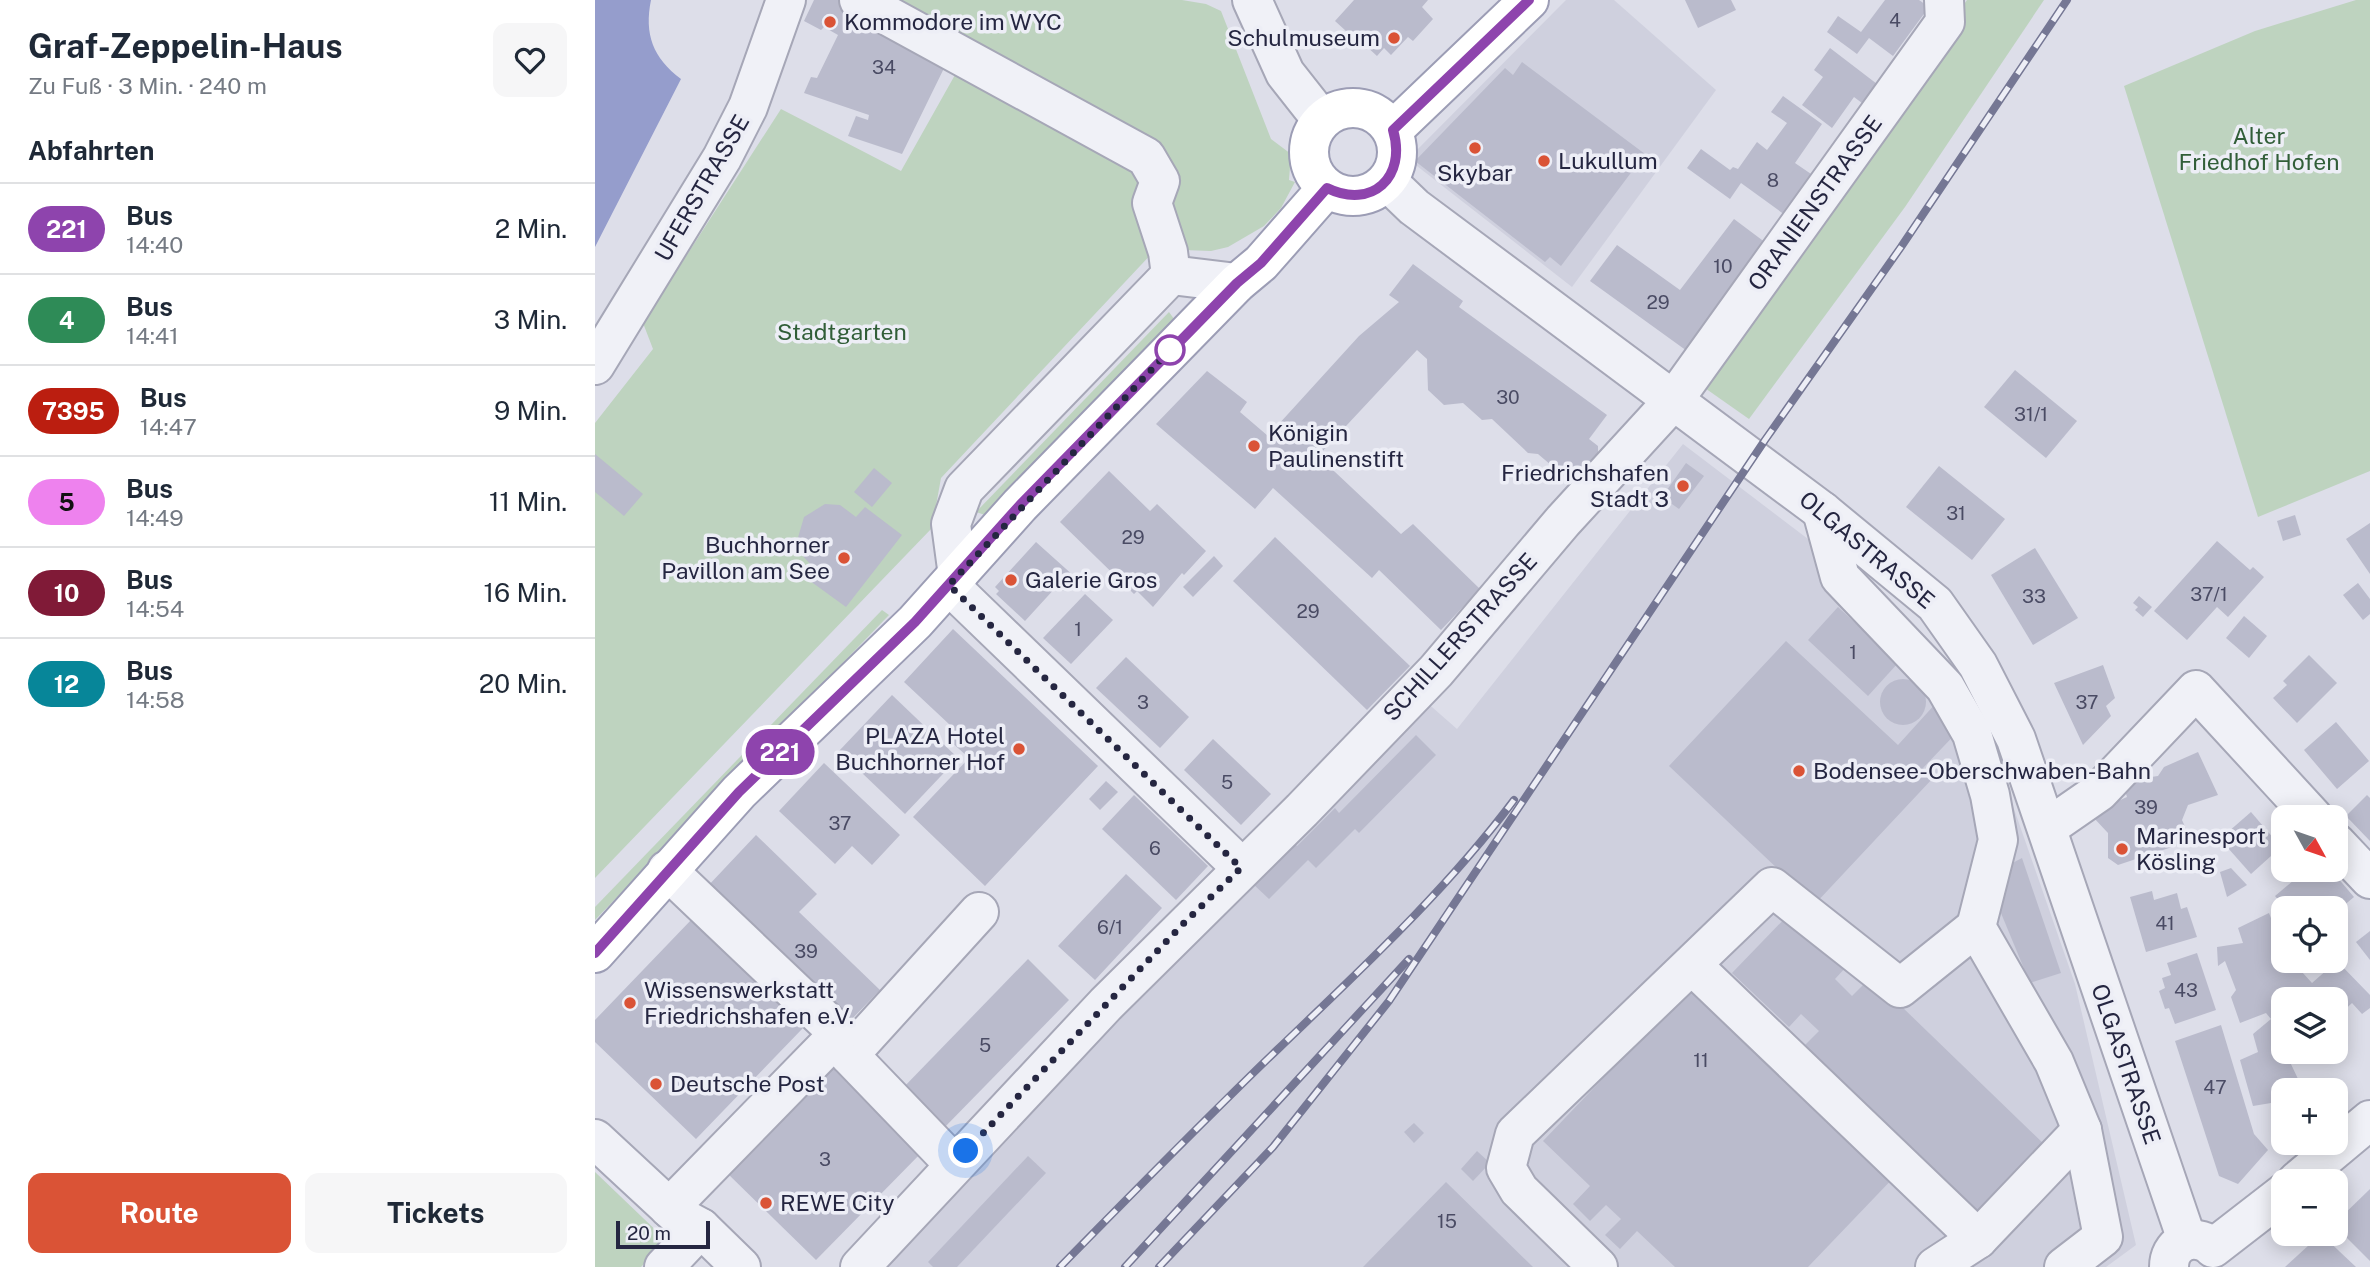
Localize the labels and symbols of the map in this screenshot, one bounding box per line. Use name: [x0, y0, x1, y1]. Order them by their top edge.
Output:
place label: Kommodore im WYC: [844, 8, 1062, 35]
house number: 4: [1889, 9, 1901, 31]
marker: Kommodore im WYC: [822, 14, 838, 30]
place label: Schulmuseum: [1227, 24, 1380, 51]
marker: Schulmuseum: [1386, 30, 1402, 46]
house number: 34: [872, 56, 896, 78]
street label: UFERSTRASSE: [649, 110, 754, 266]
street label: ORANIENSTRASSE: [1742, 110, 1887, 296]
park label: Alter Friedhof Hofen: [2178, 122, 2340, 175]
marker: Skybar: [1467, 140, 1483, 156]
place label: Lukullum: [1558, 147, 1658, 174]
marker: Lukullum: [1536, 153, 1552, 169]
place label: Skybar: [1437, 159, 1513, 186]
house number: 8: [1767, 169, 1779, 191]
house number: 10: [1713, 255, 1733, 277]
house number: 29: [1646, 291, 1670, 313]
park label: Stadtgarten: [777, 318, 907, 345]
unlabelled marker: [1155, 335, 1185, 365]
house number: 30: [1496, 386, 1520, 408]
house number: 31/1: [2014, 403, 2048, 425]
place label: Königin Paulinenstift: [1268, 419, 1404, 472]
marker: Königin Paulinenstift: [1246, 438, 1262, 454]
place label: Friedrichshafen Stadt 3: [1501, 459, 1669, 512]
marker: Friedrichshafen Stadt 3: [1675, 478, 1691, 494]
street label: OLGASTRASSE: [1794, 485, 1940, 614]
house number: 31: [1946, 502, 1966, 524]
house number: 29: [1121, 526, 1145, 548]
place label: Buchhorner Pavillon am See: [661, 531, 830, 584]
street label: SCHILLERSTRASSE: [1377, 547, 1542, 726]
marker: Buchhorner Pavillon am See: [836, 550, 852, 566]
place label: Galerie Gros: [1025, 566, 1157, 593]
marker: Galerie Gros: [1003, 572, 1019, 588]
house number: 37/1: [2190, 583, 2228, 605]
house number: 33: [2022, 585, 2046, 607]
house number: 29: [1296, 600, 1320, 622]
house number: 1: [1074, 618, 1082, 640]
house number: 1: [1849, 641, 1857, 663]
house number: 3: [1137, 691, 1149, 713]
house number: 37: [2075, 691, 2099, 713]
place label: PLAZA Hotel Buchhorner Hof: [835, 722, 1005, 775]
line badge: 221: [740, 729, 820, 775]
marker: PLAZA Hotel Buchhorner Hof: [1011, 741, 1027, 757]
place label: Bodensee-Oberschwaben-Bahn: [1813, 757, 2151, 784]
marker: Bodensee-Oberschwaben-Bahn: [1791, 763, 1807, 779]
house number: 5: [1221, 771, 1233, 793]
house number: 39: [2134, 796, 2158, 818]
north arrow: [2271, 805, 2349, 882]
house number: 37: [828, 812, 852, 834]
place label: Marinesport Kösling: [2136, 822, 2266, 875]
house number: 6: [1149, 837, 1161, 859]
marker: Marinesport Kösling: [2114, 841, 2130, 857]
house number: 41: [2155, 912, 2175, 934]
house number: 6/1: [1097, 916, 1123, 938]
house number: 39: [794, 940, 818, 962]
place label: Wissenswerkstatt Friedrichshafen e.V.: [644, 976, 854, 1029]
house number: 43: [2174, 979, 2198, 1001]
street label: OLGASTRASSE: [2086, 980, 2167, 1148]
marker: Wissenswerkstatt Friedrichshafen e.V.: [622, 995, 638, 1011]
house number: 5: [979, 1034, 991, 1056]
house number: 11: [1693, 1049, 1709, 1071]
place label: Deutsche Post: [670, 1070, 825, 1097]
marker: Deutsche Post: [648, 1076, 664, 1092]
house number: 47: [2203, 1076, 2227, 1098]
your location: [948, 1133, 983, 1168]
house number: 3: [819, 1148, 831, 1170]
place label: REWE City: [780, 1189, 894, 1216]
marker: REWE City: [758, 1195, 774, 1211]
house number: 15: [1437, 1210, 1457, 1232]
scale bar: [616, 1218, 711, 1250]

